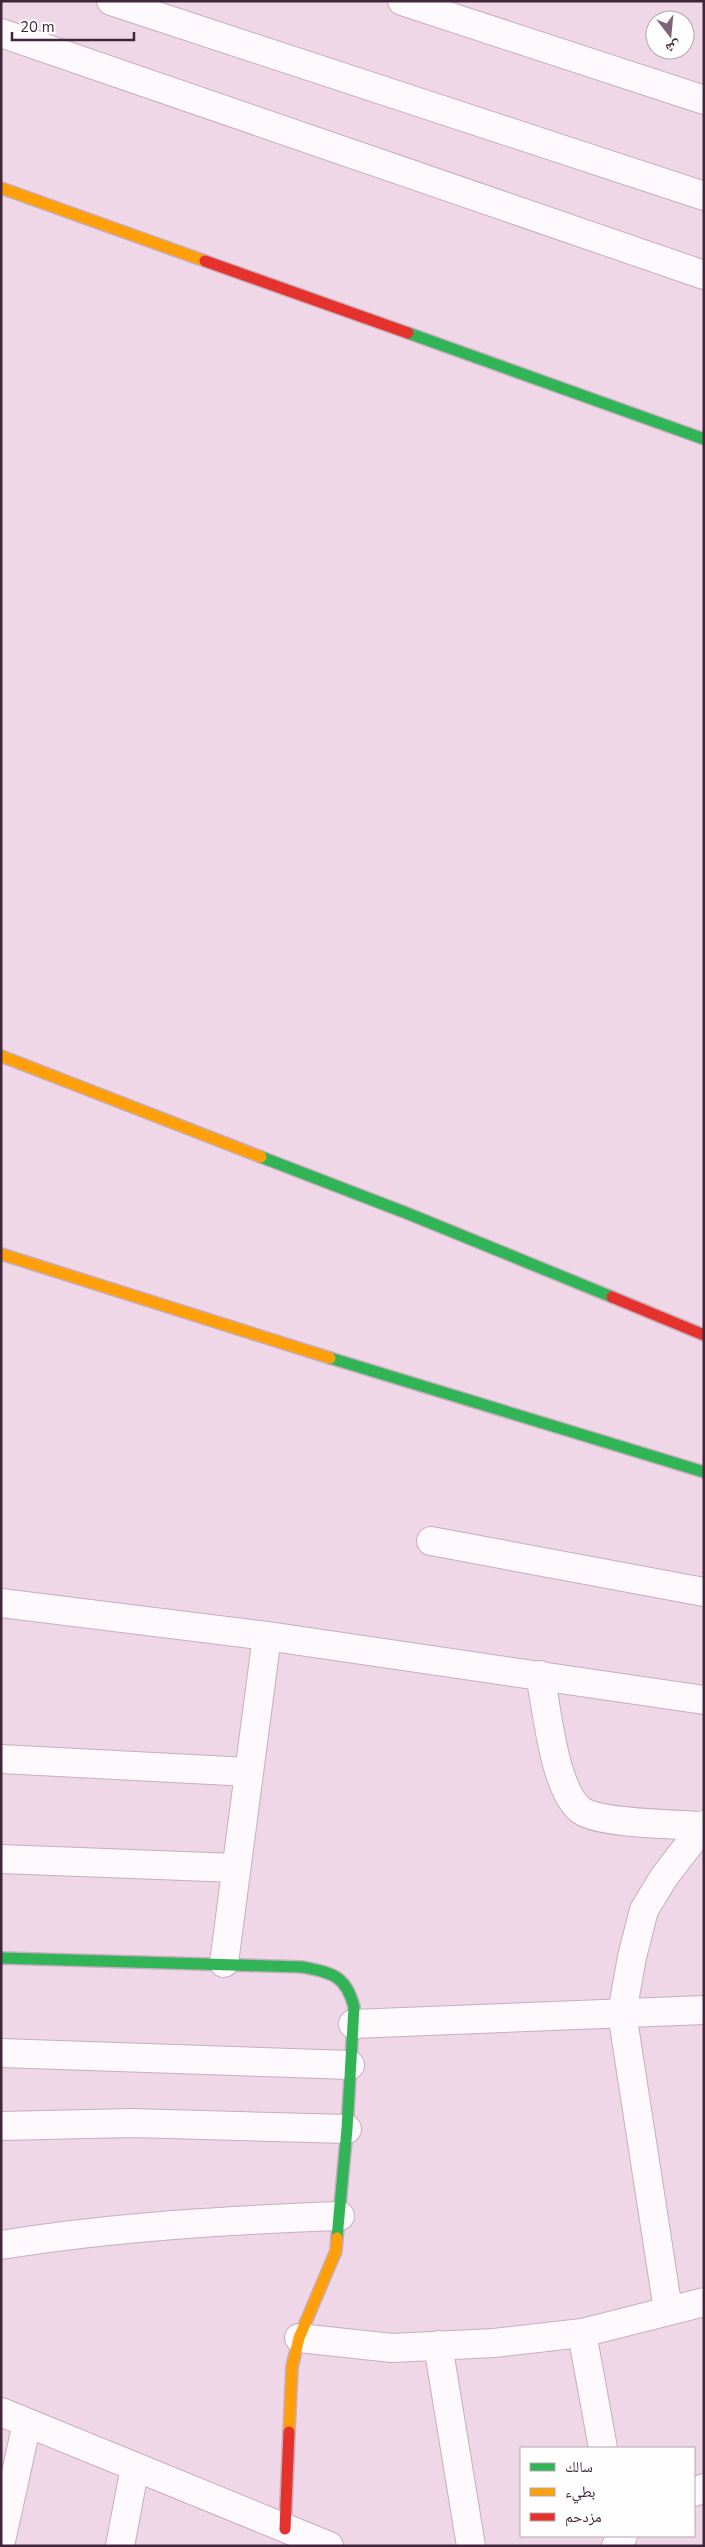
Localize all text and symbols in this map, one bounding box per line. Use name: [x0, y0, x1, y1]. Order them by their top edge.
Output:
scale bar: [12, 10, 135, 42]
north arrow: [645, 10, 695, 60]
text: 20 m: [20, 17, 55, 37]
text: ش: [664, 36, 683, 58]
legend: [520, 2447, 695, 2537]
text: سالك: [565, 2457, 593, 2477]
text: بطيء: [565, 2482, 595, 2504]
text: مزدحم: [565, 2507, 602, 2527]

